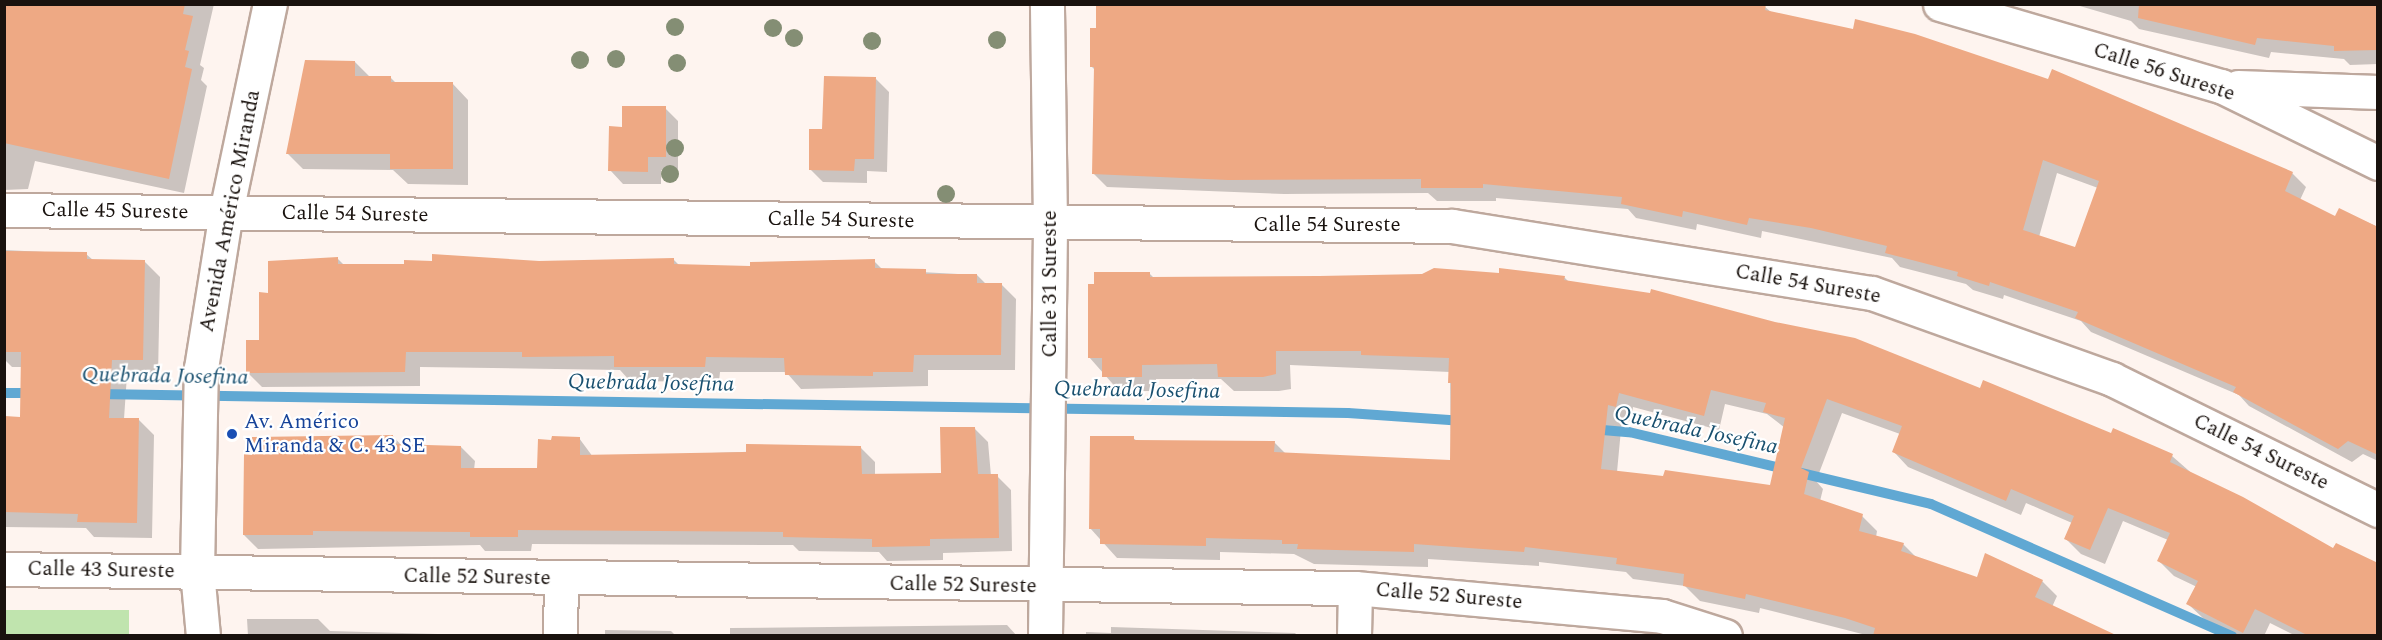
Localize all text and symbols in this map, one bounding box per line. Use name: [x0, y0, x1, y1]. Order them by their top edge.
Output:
street label: Calle 56 Sureste: [2090, 37, 2238, 107]
street label: Avenida Américo Miranda: [194, 88, 266, 334]
street label: Calle 45 Sureste: [41, 197, 189, 225]
street label: Calle 54 Sureste: [281, 200, 429, 228]
street label: Calle 54 Sureste: [767, 206, 915, 234]
street label: Calle 31 Sureste: [1037, 210, 1063, 358]
street label: Calle 54 Sureste: [1253, 212, 1401, 238]
street label: Calle 54 Sureste: [1733, 259, 1883, 309]
water label: Quebrada Josefina: [82, 361, 248, 391]
water label: Quebrada Josefina: [568, 368, 734, 398]
water label: Quebrada Josefina: [1054, 375, 1220, 405]
water label: Quebrada Josefina: [1612, 400, 1780, 460]
street label: Calle 54 Sureste: [2189, 408, 2333, 496]
place label: Av. Américo Miranda & C. 43 SE: [244, 409, 426, 459]
marker: Av. Américo Miranda & C. 43 SE: [225, 427, 239, 441]
street label: Calle 43 Sureste: [27, 556, 175, 584]
street label: Calle 52 Sureste: [403, 563, 551, 591]
street label: Calle 52 Sureste: [889, 571, 1037, 599]
street label: Calle 52 Sureste: [1375, 577, 1523, 615]

